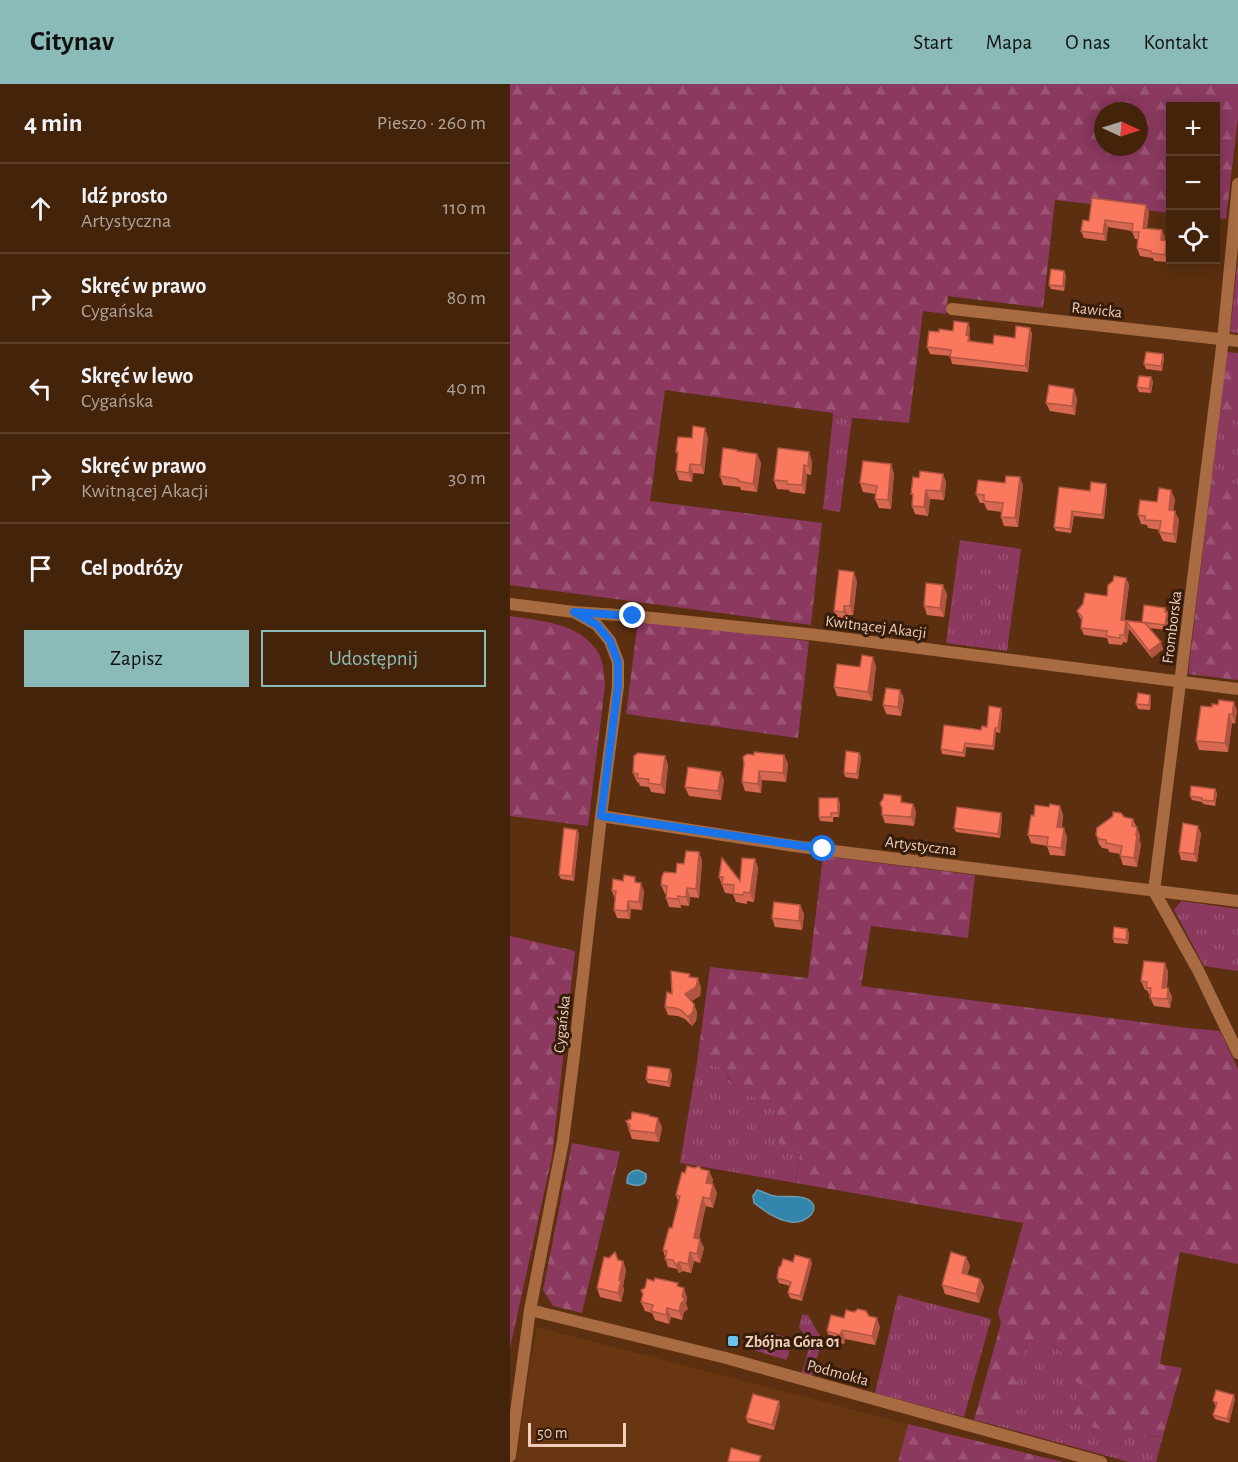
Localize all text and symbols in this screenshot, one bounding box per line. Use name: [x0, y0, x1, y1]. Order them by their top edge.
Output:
text: Citynav: [30, 28, 114, 56]
text: Start: [913, 32, 953, 53]
text: Mapa: [986, 32, 1032, 53]
text: O nas: [1065, 32, 1110, 53]
text: Kontakt: [1143, 32, 1208, 53]
north arrow: [1094, 102, 1148, 156]
map controls: [1166, 102, 1220, 264]
button: +: [1166, 102, 1220, 156]
text: 4 min: [24, 110, 83, 136]
text: Pieszo · 260 m: [377, 113, 486, 133]
button: −: [1166, 156, 1220, 210]
text: Idź prosto: [81, 185, 168, 207]
icon: ahead: [24, 192, 57, 225]
text: 110 m: [442, 198, 486, 218]
button: locate: [1166, 210, 1220, 264]
text: Artystyczna: [81, 211, 171, 231]
text: Skręć w prawo: [81, 275, 206, 297]
icon: right: [24, 282, 57, 315]
text: 80 m: [447, 288, 486, 308]
street label: Rawicka: [1071, 299, 1123, 321]
text: Cygańska: [81, 301, 154, 321]
text: Skręć w lewo: [81, 365, 193, 387]
icon: left: [24, 372, 57, 405]
text: 40 m: [447, 378, 486, 398]
text: Cygańska: [81, 391, 154, 411]
text: Skręć w prawo: [81, 455, 206, 477]
icon: right: [24, 462, 57, 495]
text: 30 m: [448, 468, 486, 488]
text: Kwitnącej Akacji: [81, 481, 209, 501]
icon: arrive: [24, 552, 57, 585]
text: Cel podróży: [81, 557, 183, 579]
street label: Fromborska: [1160, 590, 1184, 665]
route end: [619, 602, 645, 628]
street label: Kwitnącej Akacji: [824, 613, 927, 642]
button: Zapisz: [24, 630, 249, 687]
button: Udostępnij: [261, 630, 486, 687]
street label: Artystyczna: [884, 834, 958, 859]
route start: [809, 835, 835, 861]
street label: Cygańska: [551, 994, 574, 1054]
marker: Zbójna Góra 01: [726, 1334, 740, 1348]
place label: Zbójna Góra 01: [745, 1334, 840, 1351]
street label: Podmokła: [805, 1357, 870, 1389]
scale bar: [528, 1420, 626, 1448]
text: 50 m: [537, 1425, 568, 1441]

